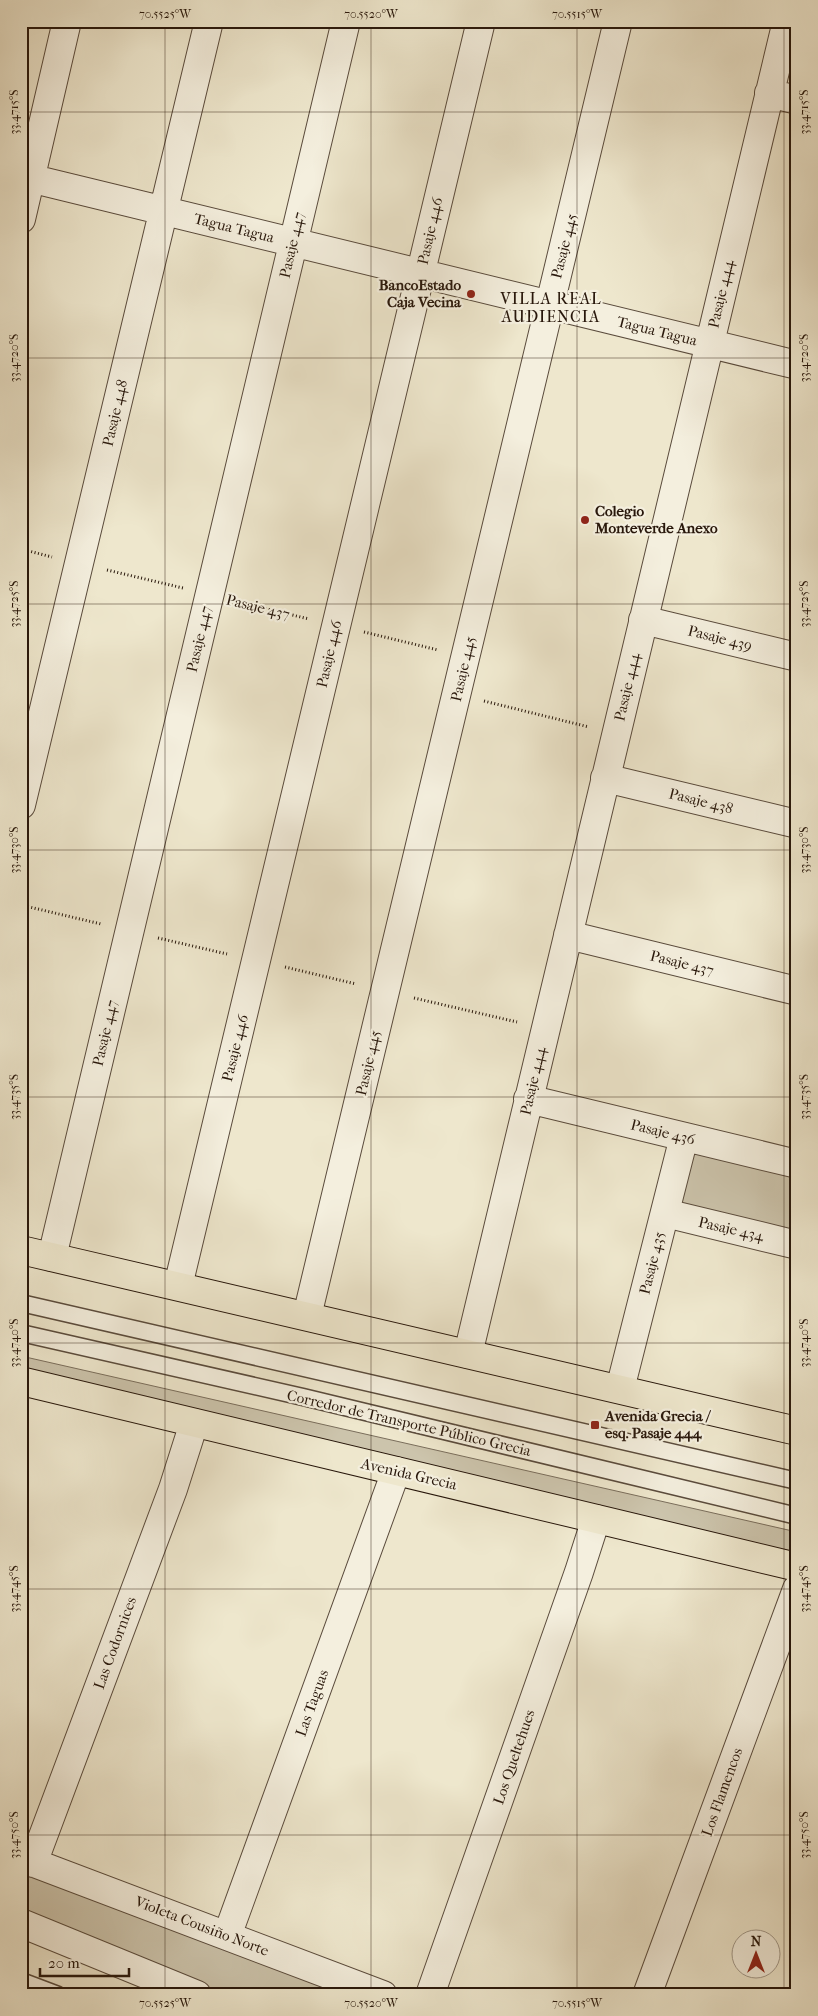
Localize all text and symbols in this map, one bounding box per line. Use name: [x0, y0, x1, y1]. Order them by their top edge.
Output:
text: 70.5525°W: [139, 7, 192, 21]
text: 70.5520°W: [344, 7, 399, 21]
text: 70.5515°W: [552, 7, 603, 21]
text: 33.4715°S: [7, 90, 21, 135]
text: 33.4715°S: [797, 90, 811, 135]
street label: Pasaje 446: [414, 195, 447, 266]
street label: Tagua Tagua: [192, 209, 277, 247]
street label: Pasaje 447: [276, 210, 308, 280]
street label: Pasaje 445: [547, 211, 581, 281]
street label: Pasaje 444: [704, 257, 738, 330]
place label: BancoEstado Caja Vecina: [379, 276, 462, 311]
marker: BancoEstado Caja Vecina: [465, 288, 477, 300]
district label: VILLA REAL AUDIENCIA: [499, 289, 602, 326]
street label: Tagua Tagua: [615, 312, 700, 350]
text: 33.4720°S: [7, 334, 21, 382]
text: 33.4720°S: [797, 334, 811, 382]
street label: Pasaje 448: [99, 378, 131, 448]
place label: Colegio Monteverde Anexo: [594, 502, 718, 537]
marker: Colegio Monteverde Anexo: [579, 514, 591, 526]
text: 33.4725°S: [7, 581, 21, 627]
text: 33.4725°S: [797, 581, 811, 627]
street label: Pasaje 437: [224, 590, 292, 624]
street label: Pasaje 447: [183, 604, 215, 674]
street label: Pasaje 446: [313, 618, 346, 689]
street label: Pasaje 439: [686, 621, 754, 655]
street label: Pasaje 445: [447, 635, 479, 703]
street label: Pasaje 444: [610, 650, 644, 723]
street label: Pasaje 438: [667, 784, 735, 818]
text: 33.4730°S: [7, 826, 21, 874]
text: 33.4730°S: [797, 826, 811, 874]
street label: Pasaje 437: [648, 946, 716, 980]
street label: Pasaje 447: [89, 998, 121, 1068]
street label: Pasaje 446: [218, 1012, 252, 1083]
street label: Pasaje 445: [352, 1029, 384, 1097]
street label: Pasaje 444: [516, 1044, 550, 1117]
text: 33.4735°S: [7, 1074, 21, 1120]
text: 33.4735°S: [797, 1074, 811, 1120]
street label: Pasaje 436: [629, 1115, 698, 1149]
street label: Pasaje 434: [697, 1213, 767, 1246]
street label: Pasaje 435: [635, 1230, 669, 1296]
text: 33.4740°S: [7, 1319, 21, 1367]
text: 33.4740°S: [797, 1319, 811, 1367]
street label: Corredor de Transporte Público Grecia: [285, 1386, 534, 1460]
place label: Avenida Grecia / esq. Pasaje 444: [604, 1407, 712, 1442]
marker: Avenida Grecia / esq. Pasaje 444: [589, 1419, 601, 1431]
street label: Avenida Grecia: [358, 1454, 460, 1494]
text: 33.4745°S: [7, 1565, 21, 1613]
text: 33.4745°S: [797, 1565, 811, 1613]
street label: Las Codornices: [90, 1594, 140, 1692]
street label: Las Taguas: [292, 1667, 333, 1739]
street label: Los Queltehues: [489, 1707, 539, 1807]
street label: Los Flamencos: [698, 1745, 747, 1839]
text: 33.4750°S: [7, 1811, 21, 1859]
text: 33.4750°S: [797, 1811, 811, 1859]
street label: Violeta Cousiño Norte: [132, 1892, 272, 1960]
north arrow: [730, 1928, 780, 1978]
text: N: [751, 1933, 762, 1950]
scale bar: [40, 1946, 129, 1978]
text: 20 m: [48, 1954, 80, 1972]
text: 70.5525°W: [139, 1996, 192, 2010]
text: 70.5520°W: [344, 1996, 399, 2010]
text: 70.5515°W: [552, 1996, 603, 2010]

